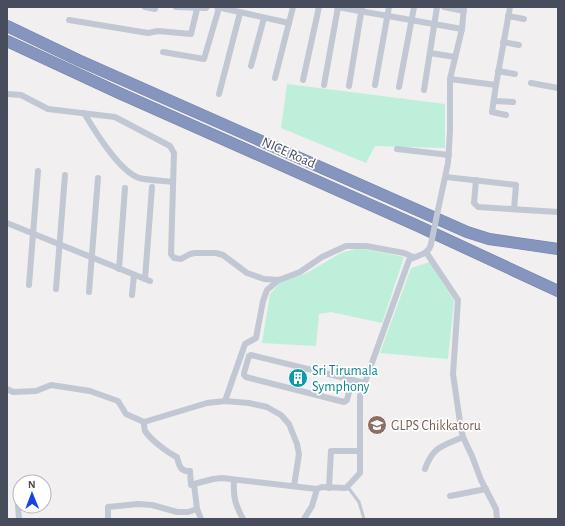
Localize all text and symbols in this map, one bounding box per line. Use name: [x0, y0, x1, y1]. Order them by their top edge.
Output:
street label: NICE Road: [260, 135, 318, 171]
place label: Sri Tirumala Symphony: [312, 364, 379, 394]
building icon: Sri Tirumala Symphony: [287, 367, 309, 389]
school or university icon: GLPS Chikkatoru: [366, 414, 388, 436]
place label: GLPS Chikkatoru: [391, 419, 481, 433]
north arrow: [12, 474, 52, 514]
text: N: [28, 479, 36, 490]

